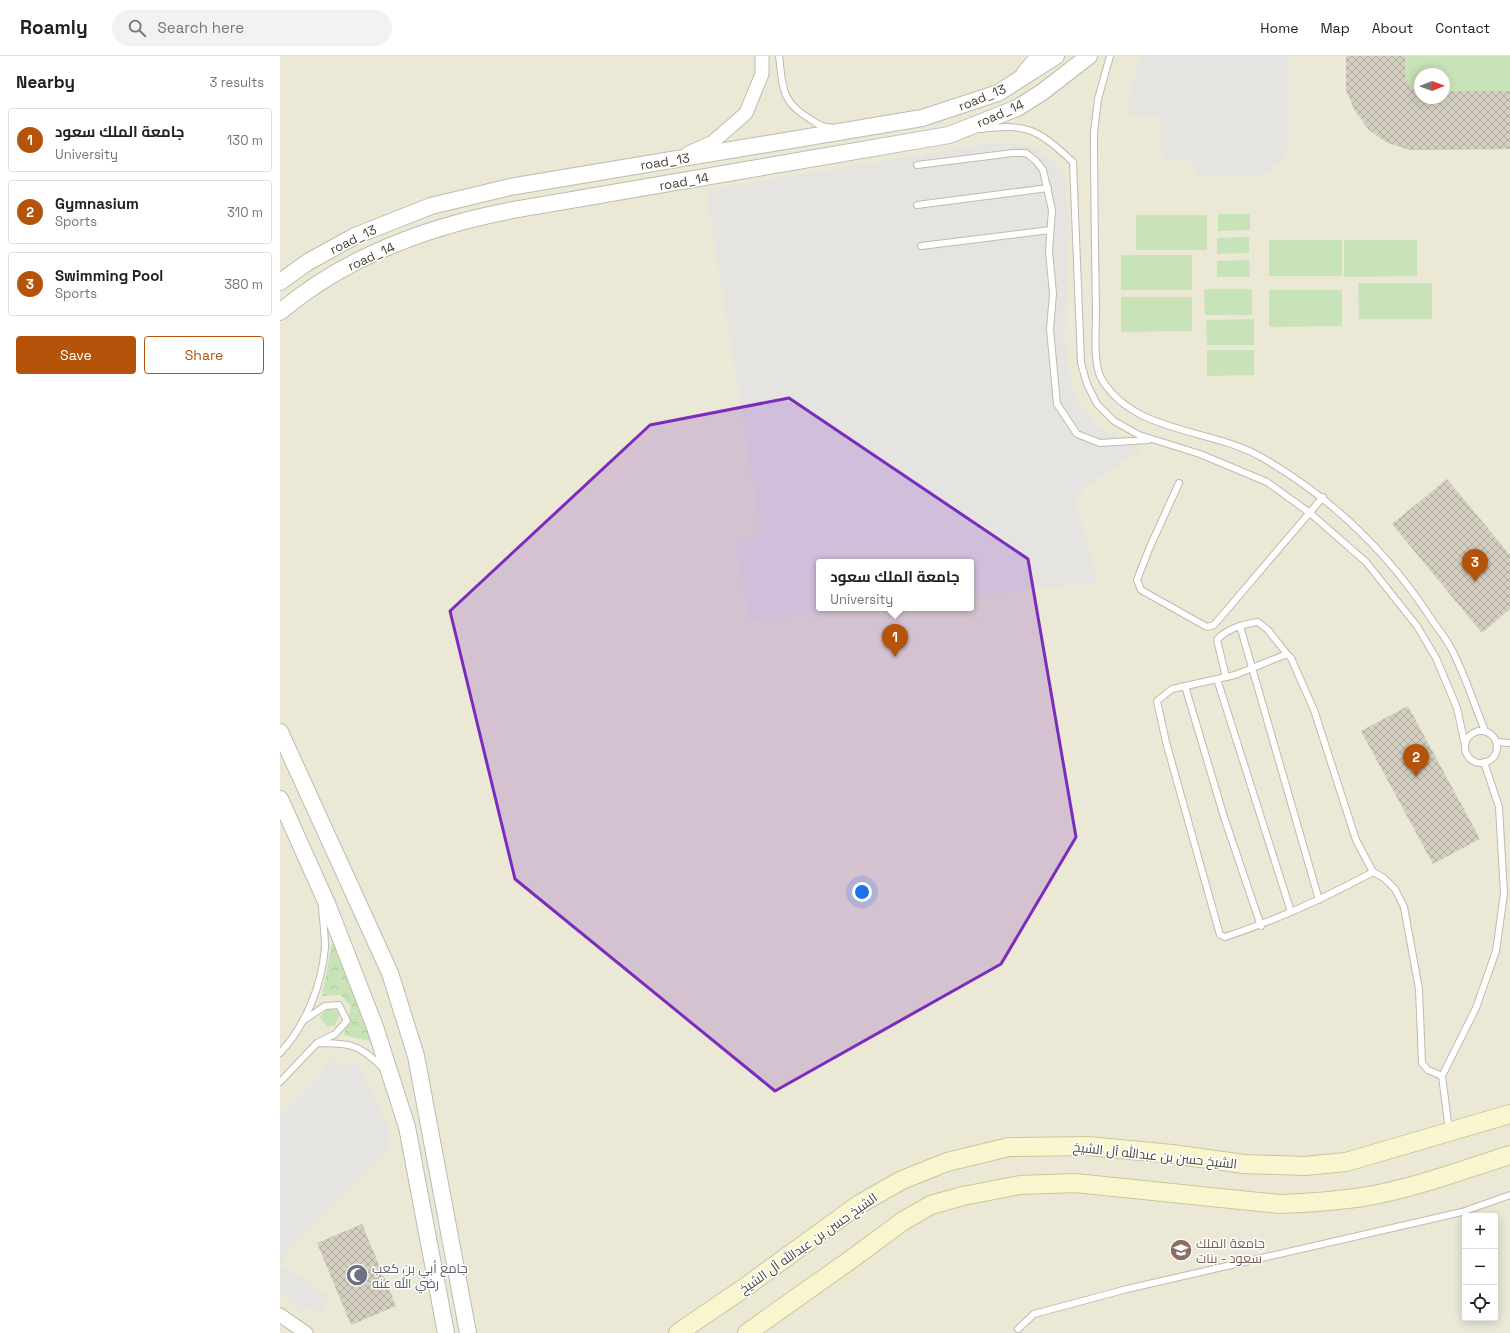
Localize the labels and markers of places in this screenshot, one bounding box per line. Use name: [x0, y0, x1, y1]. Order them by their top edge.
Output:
pin: 3: [1462, 549, 1488, 582]
pin: 1: [882, 624, 908, 657]
pin: 2: [1403, 744, 1429, 777]
place label: جامعة الملك سعود - بنات: [1196, 1235, 1265, 1267]
school or university icon: جامعة الملك سعود - بنات: [1168, 1237, 1194, 1263]
place label: جامع أبي بن كعب رضي الله عنه: [372, 1260, 468, 1294]
mosque icon: جامع أبي بن كعب رضي الله عنه: [344, 1262, 370, 1288]

